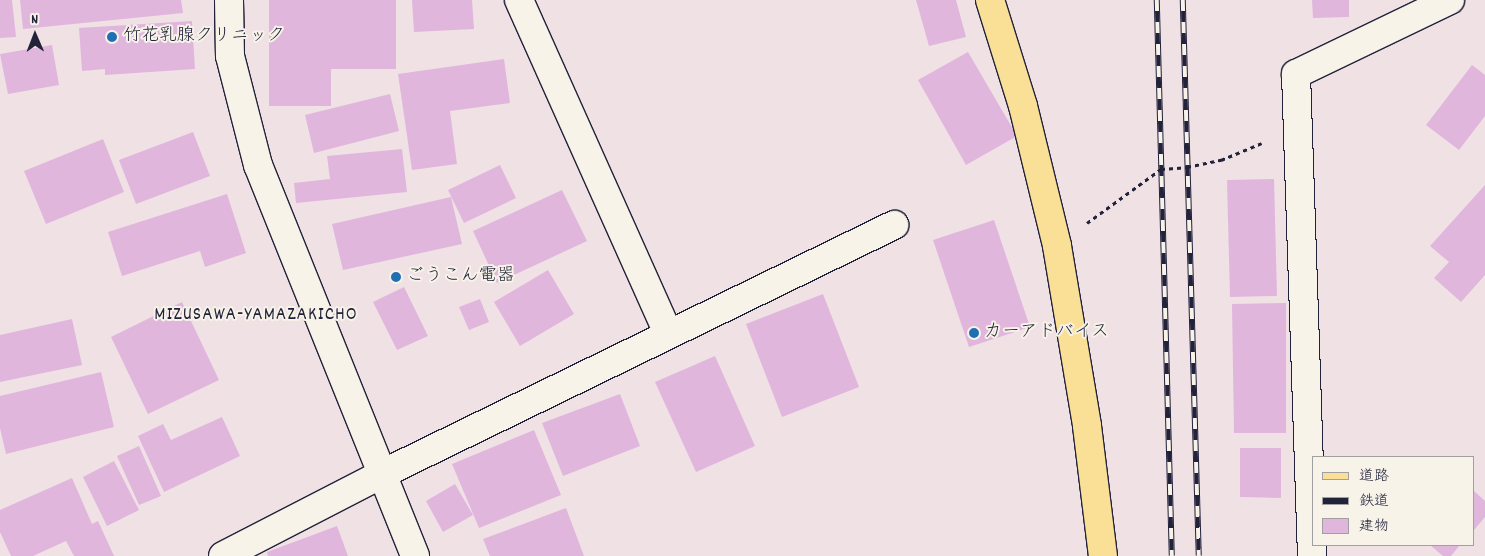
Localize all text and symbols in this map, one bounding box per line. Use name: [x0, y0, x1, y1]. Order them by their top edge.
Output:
north arrow: [10, 10, 60, 60]
text: N: [31, 10, 38, 30]
place label: 竹花乳腺クリニック: [123, 26, 285, 48]
marker: 竹花乳腺クリニック: [105, 30, 119, 44]
place label: ごうこん電器: [406, 266, 514, 288]
marker: ごうこん電器: [390, 271, 402, 283]
district label: MIZUSAWA-YAMAZAKICHO: [152, 305, 360, 327]
place label: カーアドバイス: [984, 322, 1110, 344]
marker: カーアドバイス: [968, 327, 980, 339]
legend: [1312, 456, 1475, 546]
text: 道路: [1359, 466, 1389, 488]
text: 鉄道: [1359, 491, 1389, 513]
text: 建物: [1359, 516, 1389, 538]

